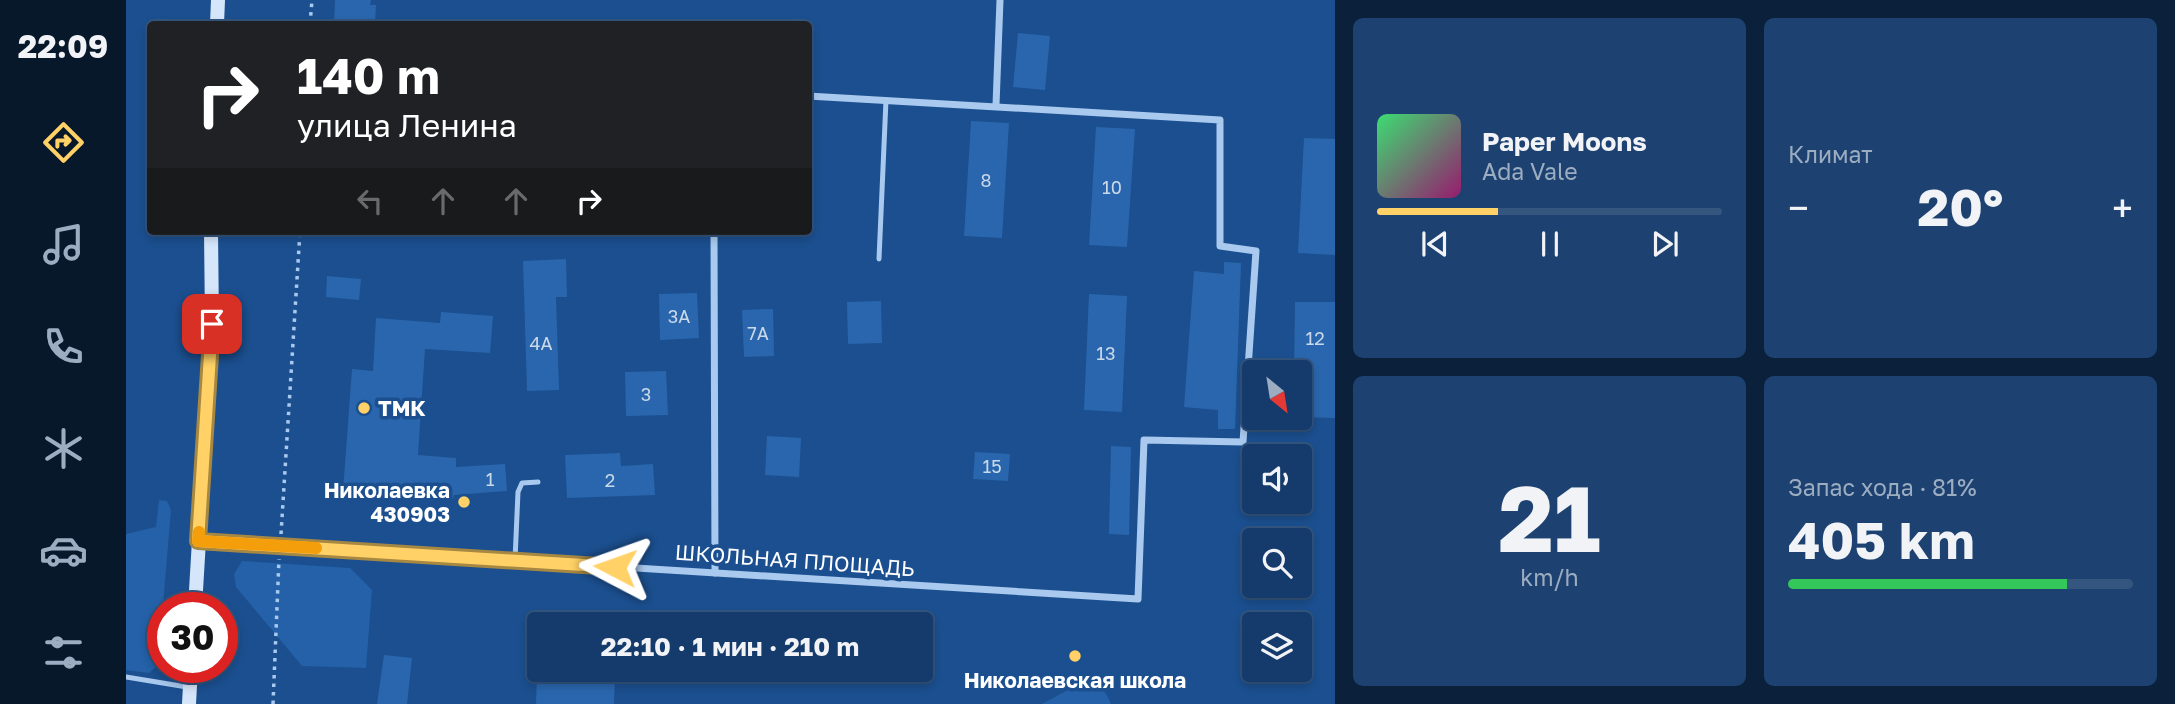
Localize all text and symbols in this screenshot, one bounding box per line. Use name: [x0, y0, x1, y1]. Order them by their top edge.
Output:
text: 22:09: [18, 27, 108, 65]
text: 140 m: [297, 46, 440, 105]
icon: right: [182, 49, 273, 140]
text: улица Ленина: [297, 106, 517, 144]
icon: directions: [39, 118, 88, 167]
text: Paper Moons: [1482, 126, 1647, 157]
text: Климат: [1788, 140, 1873, 168]
text: Ada Vale: [1482, 157, 1578, 185]
house number: 8: [981, 169, 991, 191]
text: 20°: [1918, 175, 2003, 237]
house number: 10: [1102, 176, 1122, 198]
icon: left: [351, 182, 389, 220]
icon: ahead: [424, 182, 462, 220]
icon: ahead: [497, 182, 535, 220]
icon: right: [570, 182, 608, 220]
text: −: [1788, 185, 1809, 230]
text: +: [2112, 185, 2133, 230]
icon: music: [39, 220, 88, 269]
icon: previous: [1416, 225, 1454, 263]
icon: pause: [1531, 225, 1569, 263]
icon: next: [1646, 225, 1684, 263]
pin: [182, 294, 242, 354]
icon: arrive: [193, 305, 231, 343]
house number: 3А: [668, 305, 690, 327]
icon: phone: [39, 322, 88, 371]
house number: 7А: [747, 322, 769, 344]
house number: 12: [1305, 327, 1325, 349]
house number: 4А: [529, 332, 553, 354]
house number: 13: [1096, 342, 1116, 364]
north arrow: [1242, 360, 1312, 430]
map controls: [1242, 360, 1312, 682]
house number: 3: [641, 383, 651, 405]
place label: ТМК: [378, 395, 426, 421]
marker: ТМК: [356, 400, 372, 416]
icon: climate: [39, 424, 88, 473]
button: sound: [1242, 444, 1312, 514]
house number: 15: [982, 455, 1002, 477]
text: 21: [1498, 463, 1601, 572]
house number: 1: [486, 468, 495, 490]
house number: 2: [605, 469, 615, 491]
text: Запас хода · 81%: [1788, 473, 1977, 501]
place label: Николаевка 430903: [324, 477, 450, 527]
marker: Николаевка 430903: [456, 494, 472, 510]
text: 405 km: [1788, 508, 1975, 570]
icon: car: [39, 526, 88, 575]
button: search: [1242, 528, 1312, 598]
position arrow: [578, 530, 652, 604]
street label: ШКОЛЬНАЯ ПЛОЩАДЬ: [674, 539, 916, 581]
text: km/h: [1520, 563, 1579, 591]
speed limit sign: 30: [147, 592, 238, 683]
button: layers: [1242, 612, 1312, 682]
icon: filters: [39, 628, 88, 677]
text: 22:10 · 1 мин · 210 m: [601, 631, 859, 662]
marker: Николаевская школа: [1067, 648, 1083, 664]
place label: Николаевская школа: [964, 667, 1186, 693]

